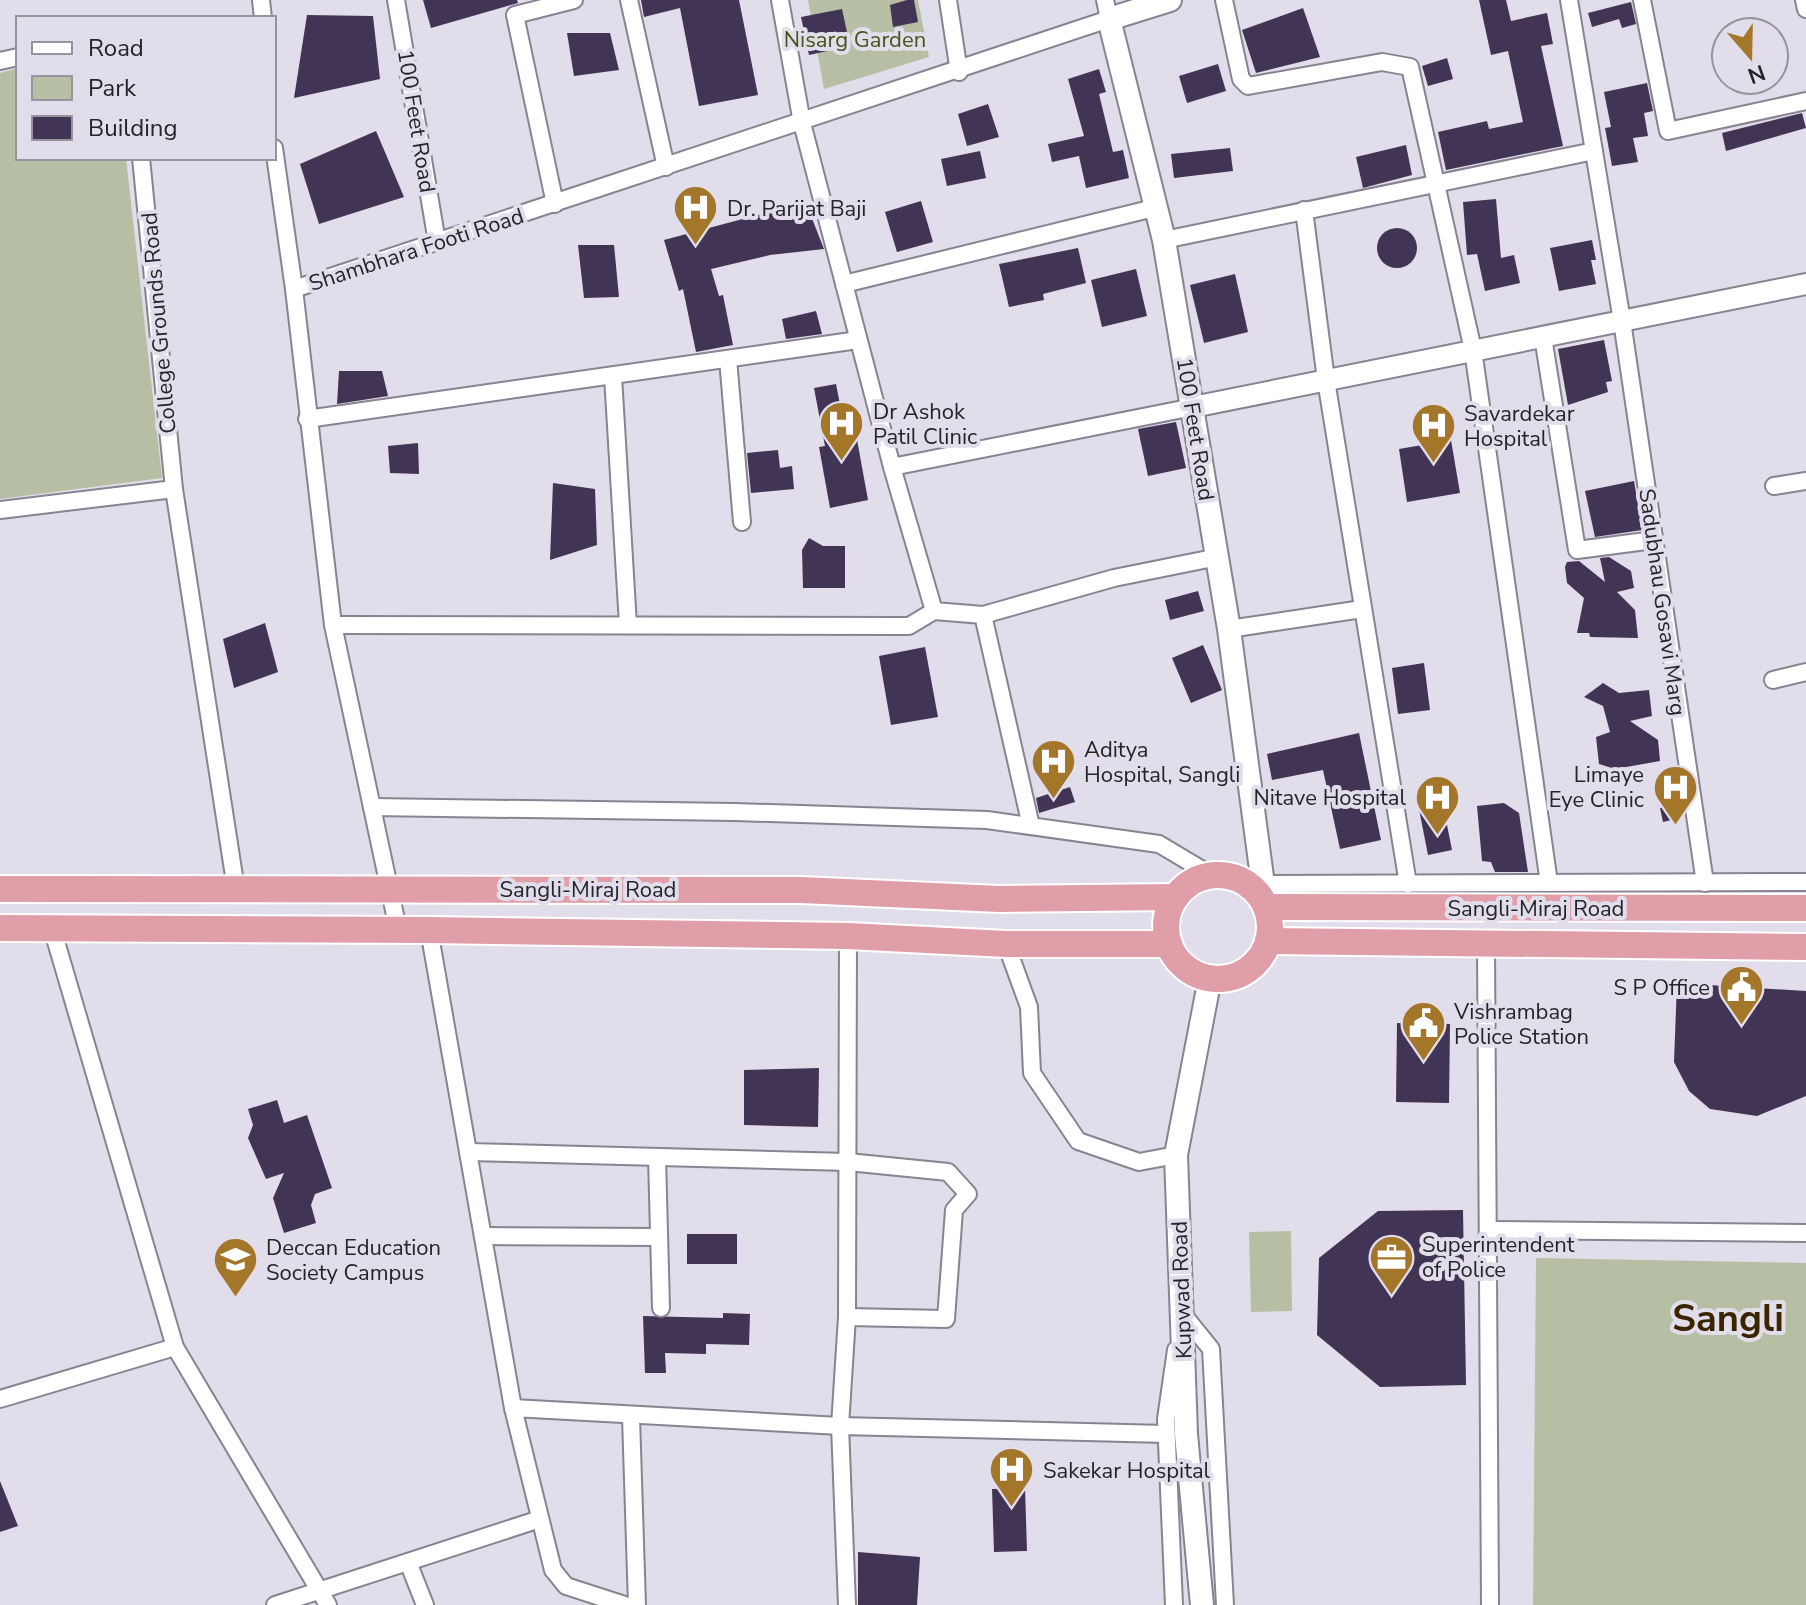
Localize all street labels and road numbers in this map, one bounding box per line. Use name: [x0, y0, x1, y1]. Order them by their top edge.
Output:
street label: 100 Feet Road: [390, 47, 442, 195]
street label: Shambhara Footi Road: [305, 201, 528, 299]
street label: College Grounds Road: [134, 211, 184, 435]
street label: 100 Feet Road: [1169, 355, 1221, 503]
street label: Sadubhau Gosavi Marg: [1631, 487, 1693, 718]
street label: Sangli-Miraj Road: [500, 875, 676, 905]
street label: Sangli-Miraj Road: [1448, 894, 1624, 924]
street label: Kupwad Road: [1165, 1220, 1199, 1360]

